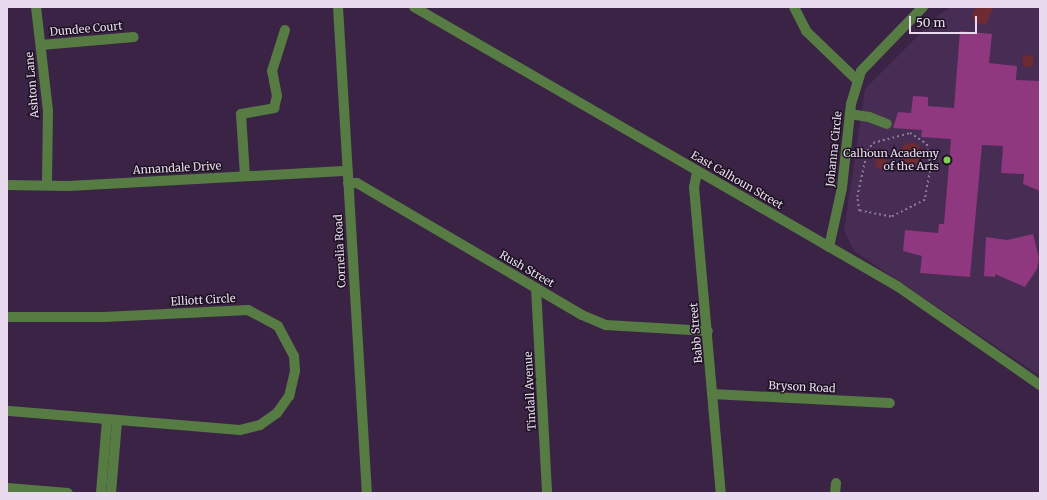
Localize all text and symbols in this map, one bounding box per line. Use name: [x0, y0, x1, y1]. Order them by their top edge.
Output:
scale bar: [911, 8, 979, 34]
text: 50 m: [916, 15, 945, 30]
street label: Dundee Court: [49, 19, 123, 39]
street label: Ashton Lane: [23, 51, 41, 119]
street label: Johanna Circle: [823, 110, 845, 188]
place label: Calhoun Academy of the Arts: [843, 147, 939, 173]
street label: East Calhoun Street: [689, 148, 785, 212]
marker: Calhoun Academy of the Arts: [942, 155, 952, 165]
street label: Annandale Drive: [132, 159, 222, 177]
street label: Cornelia Road: [331, 214, 349, 288]
street label: Rush Street: [497, 248, 557, 290]
street label: Elliott Circle: [170, 292, 236, 308]
street label: Babb Street: [687, 302, 705, 364]
street label: Tindall Avenue: [521, 351, 539, 431]
street label: Bryson Road: [768, 379, 836, 395]

